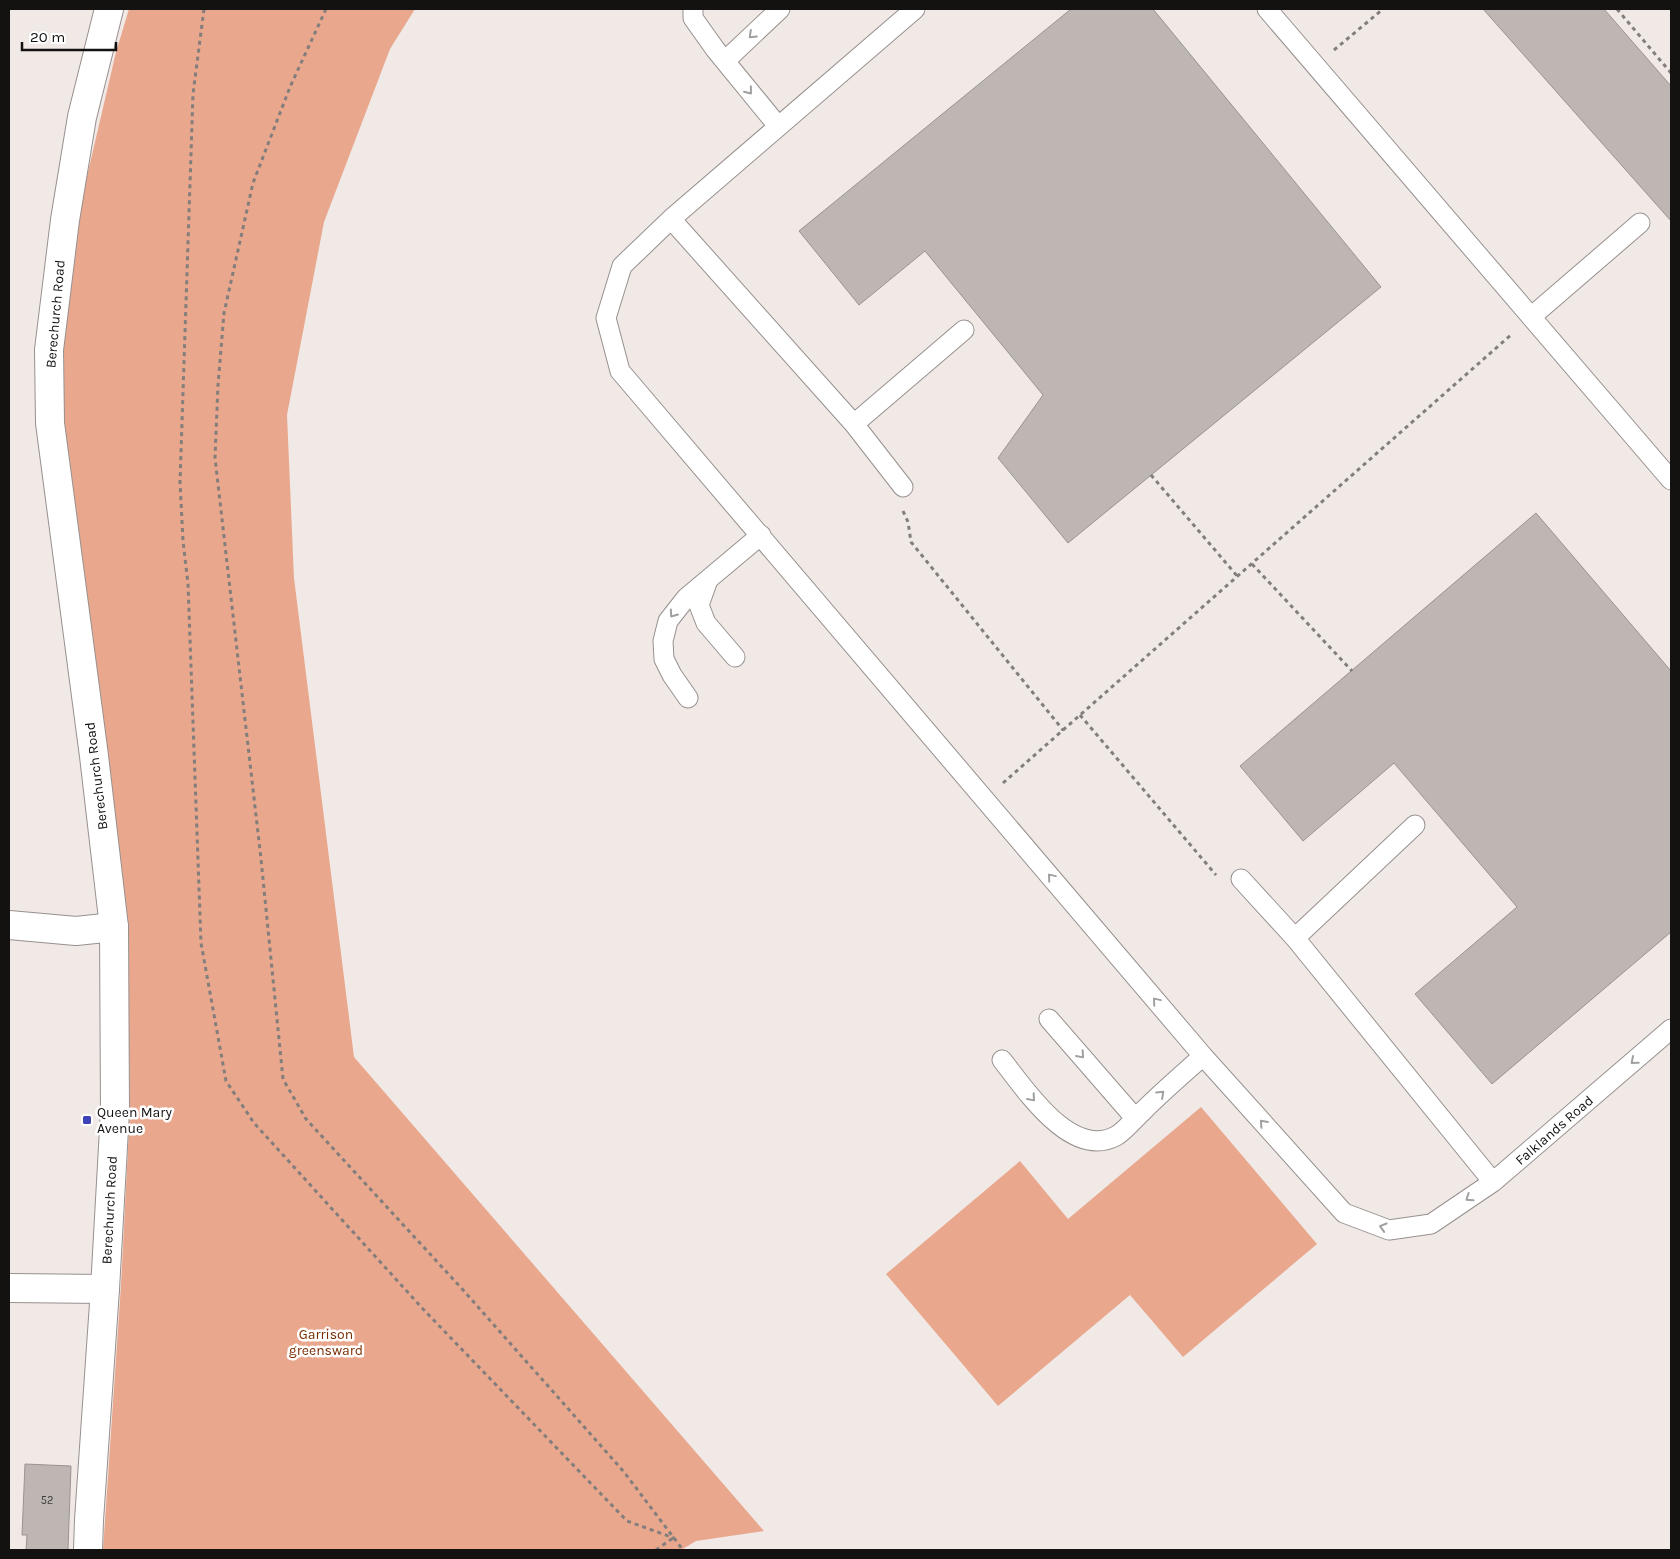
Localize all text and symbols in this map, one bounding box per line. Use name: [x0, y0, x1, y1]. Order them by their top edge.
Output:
scale bar: [22, 20, 116, 52]
text: 20 m: [30, 28, 65, 46]
one-way arrow: [749, 29, 758, 38]
one-way arrow: [744, 85, 752, 94]
street label: Berechurch Road: [42, 259, 69, 369]
one-way arrow: [670, 608, 679, 618]
street label: Berechurch Road: [81, 721, 112, 831]
one-way arrow: [1049, 874, 1057, 883]
one-way arrow: [1153, 997, 1162, 1006]
one-way arrow: [1075, 1050, 1084, 1059]
one-way arrow: [1631, 1055, 1640, 1064]
one-way arrow: [1155, 1090, 1164, 1099]
one-way arrow: [1026, 1092, 1035, 1101]
street label: Falklands Road: [1512, 1092, 1597, 1169]
place label: Queen Mary Avenue: [97, 1104, 172, 1137]
marker: Queen Mary Avenue: [81, 1114, 93, 1126]
one-way arrow: [1260, 1120, 1269, 1129]
street label: Berechurch Road: [98, 1155, 121, 1265]
one-way arrow: [1466, 1192, 1475, 1201]
one-way arrow: [1379, 1223, 1388, 1233]
park label: Garrison greensward: [289, 1326, 363, 1359]
house number: 52: [41, 1494, 53, 1507]

